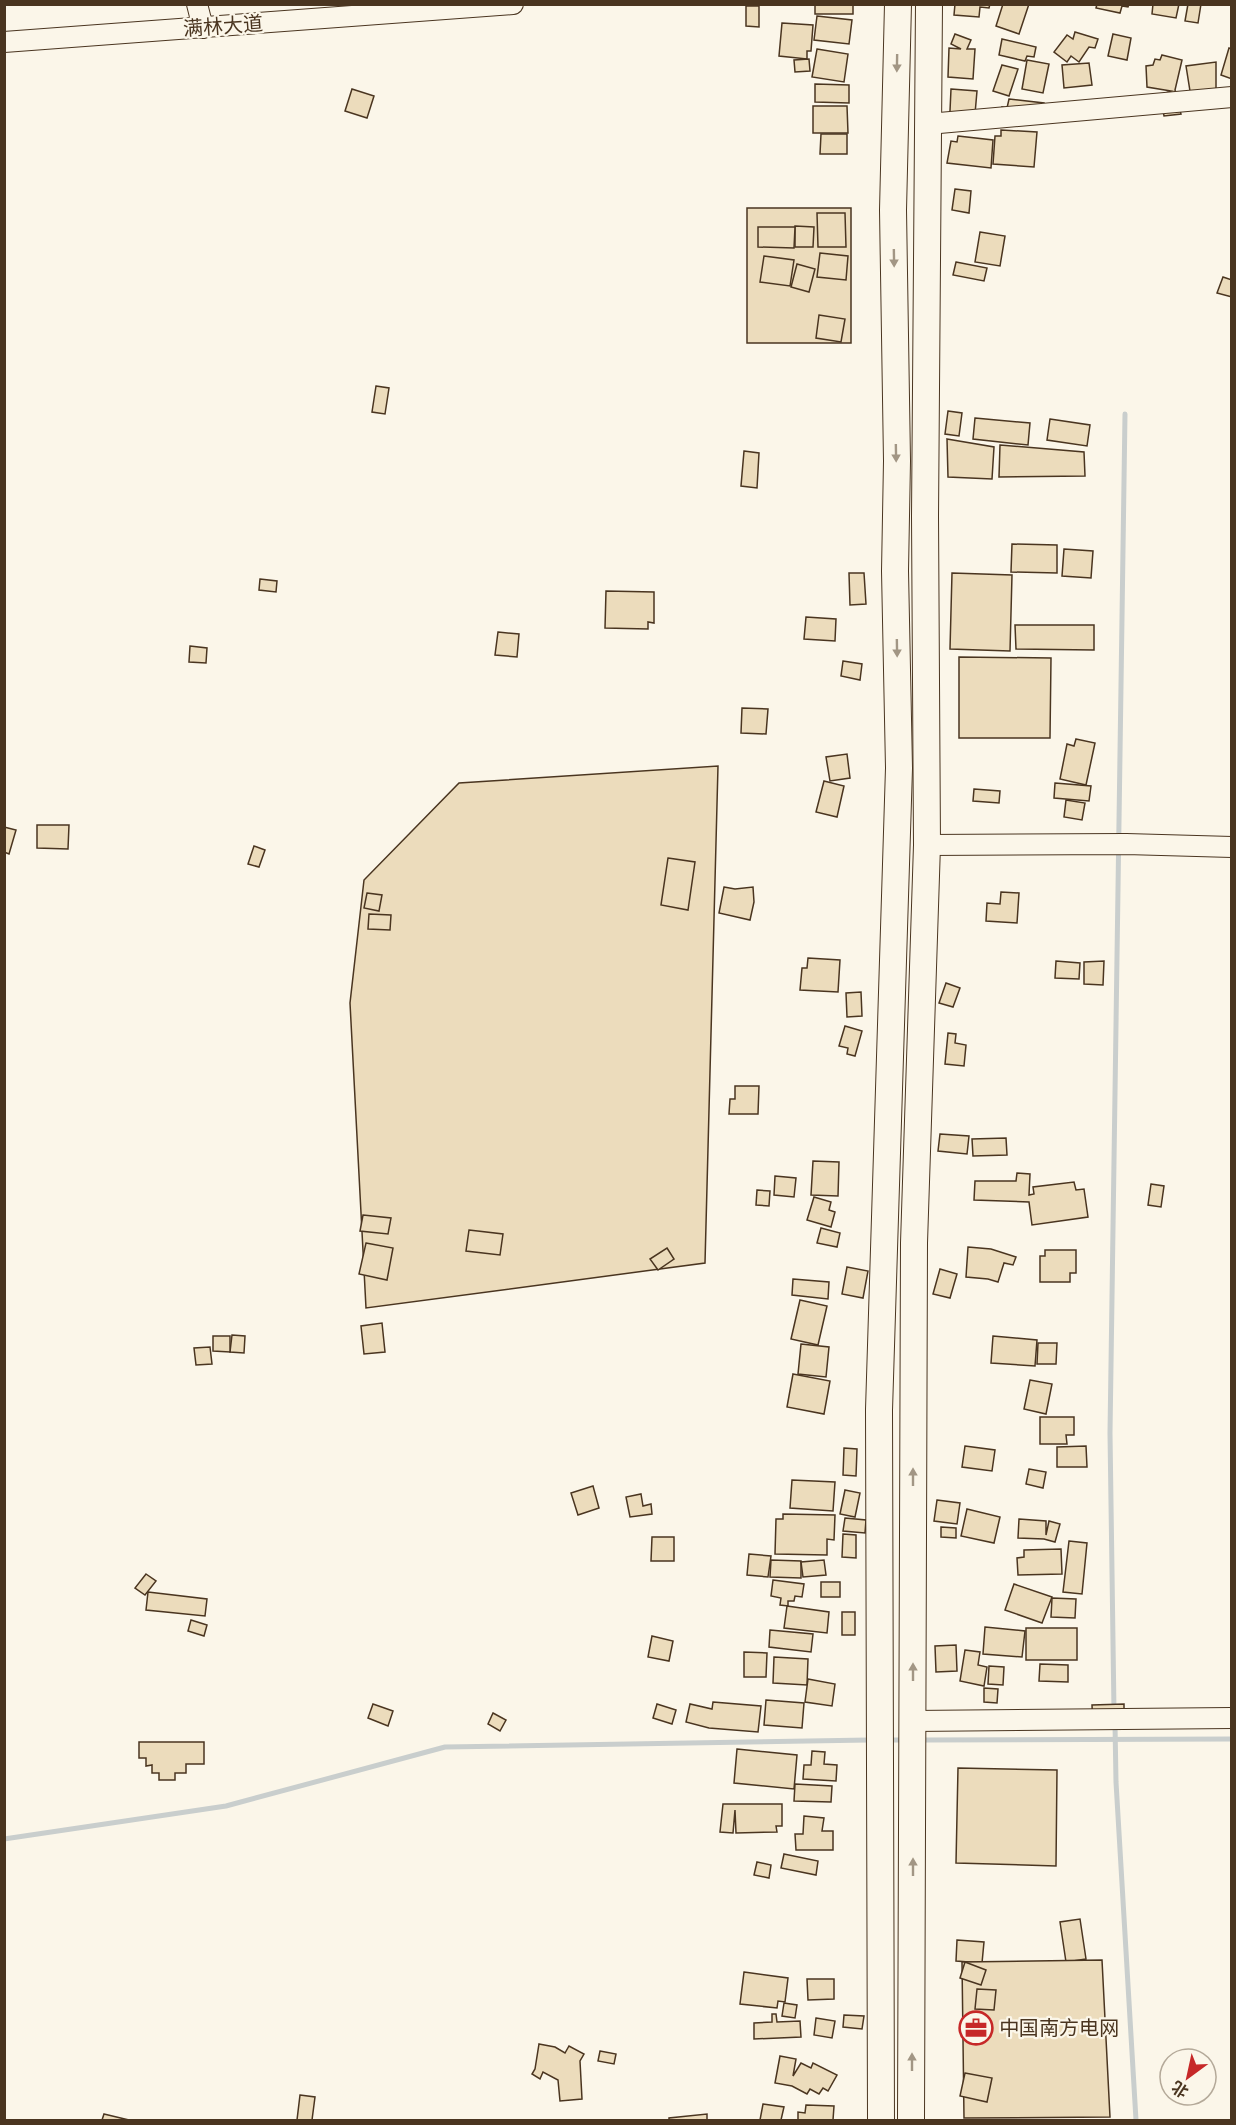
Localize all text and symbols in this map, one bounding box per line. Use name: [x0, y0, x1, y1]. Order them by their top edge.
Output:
street label: 满林大道: [182, 11, 264, 41]
one-way arrow: [892, 53, 902, 72]
one-way arrow: [889, 248, 899, 267]
one-way arrow: [892, 443, 901, 462]
one-way arrow: [892, 638, 902, 657]
one-way arrow: [908, 1468, 918, 1487]
one-way arrow: [908, 1663, 918, 1682]
one-way arrow: [908, 1858, 918, 1877]
office icon: 中国南方电网: [958, 2010, 994, 2046]
place label: 中国南方电网: [999, 2016, 1119, 2040]
north arrow: [1158, 2047, 1218, 2107]
one-way arrow: [907, 2053, 917, 2072]
text: 北: [1168, 2077, 1192, 2101]

